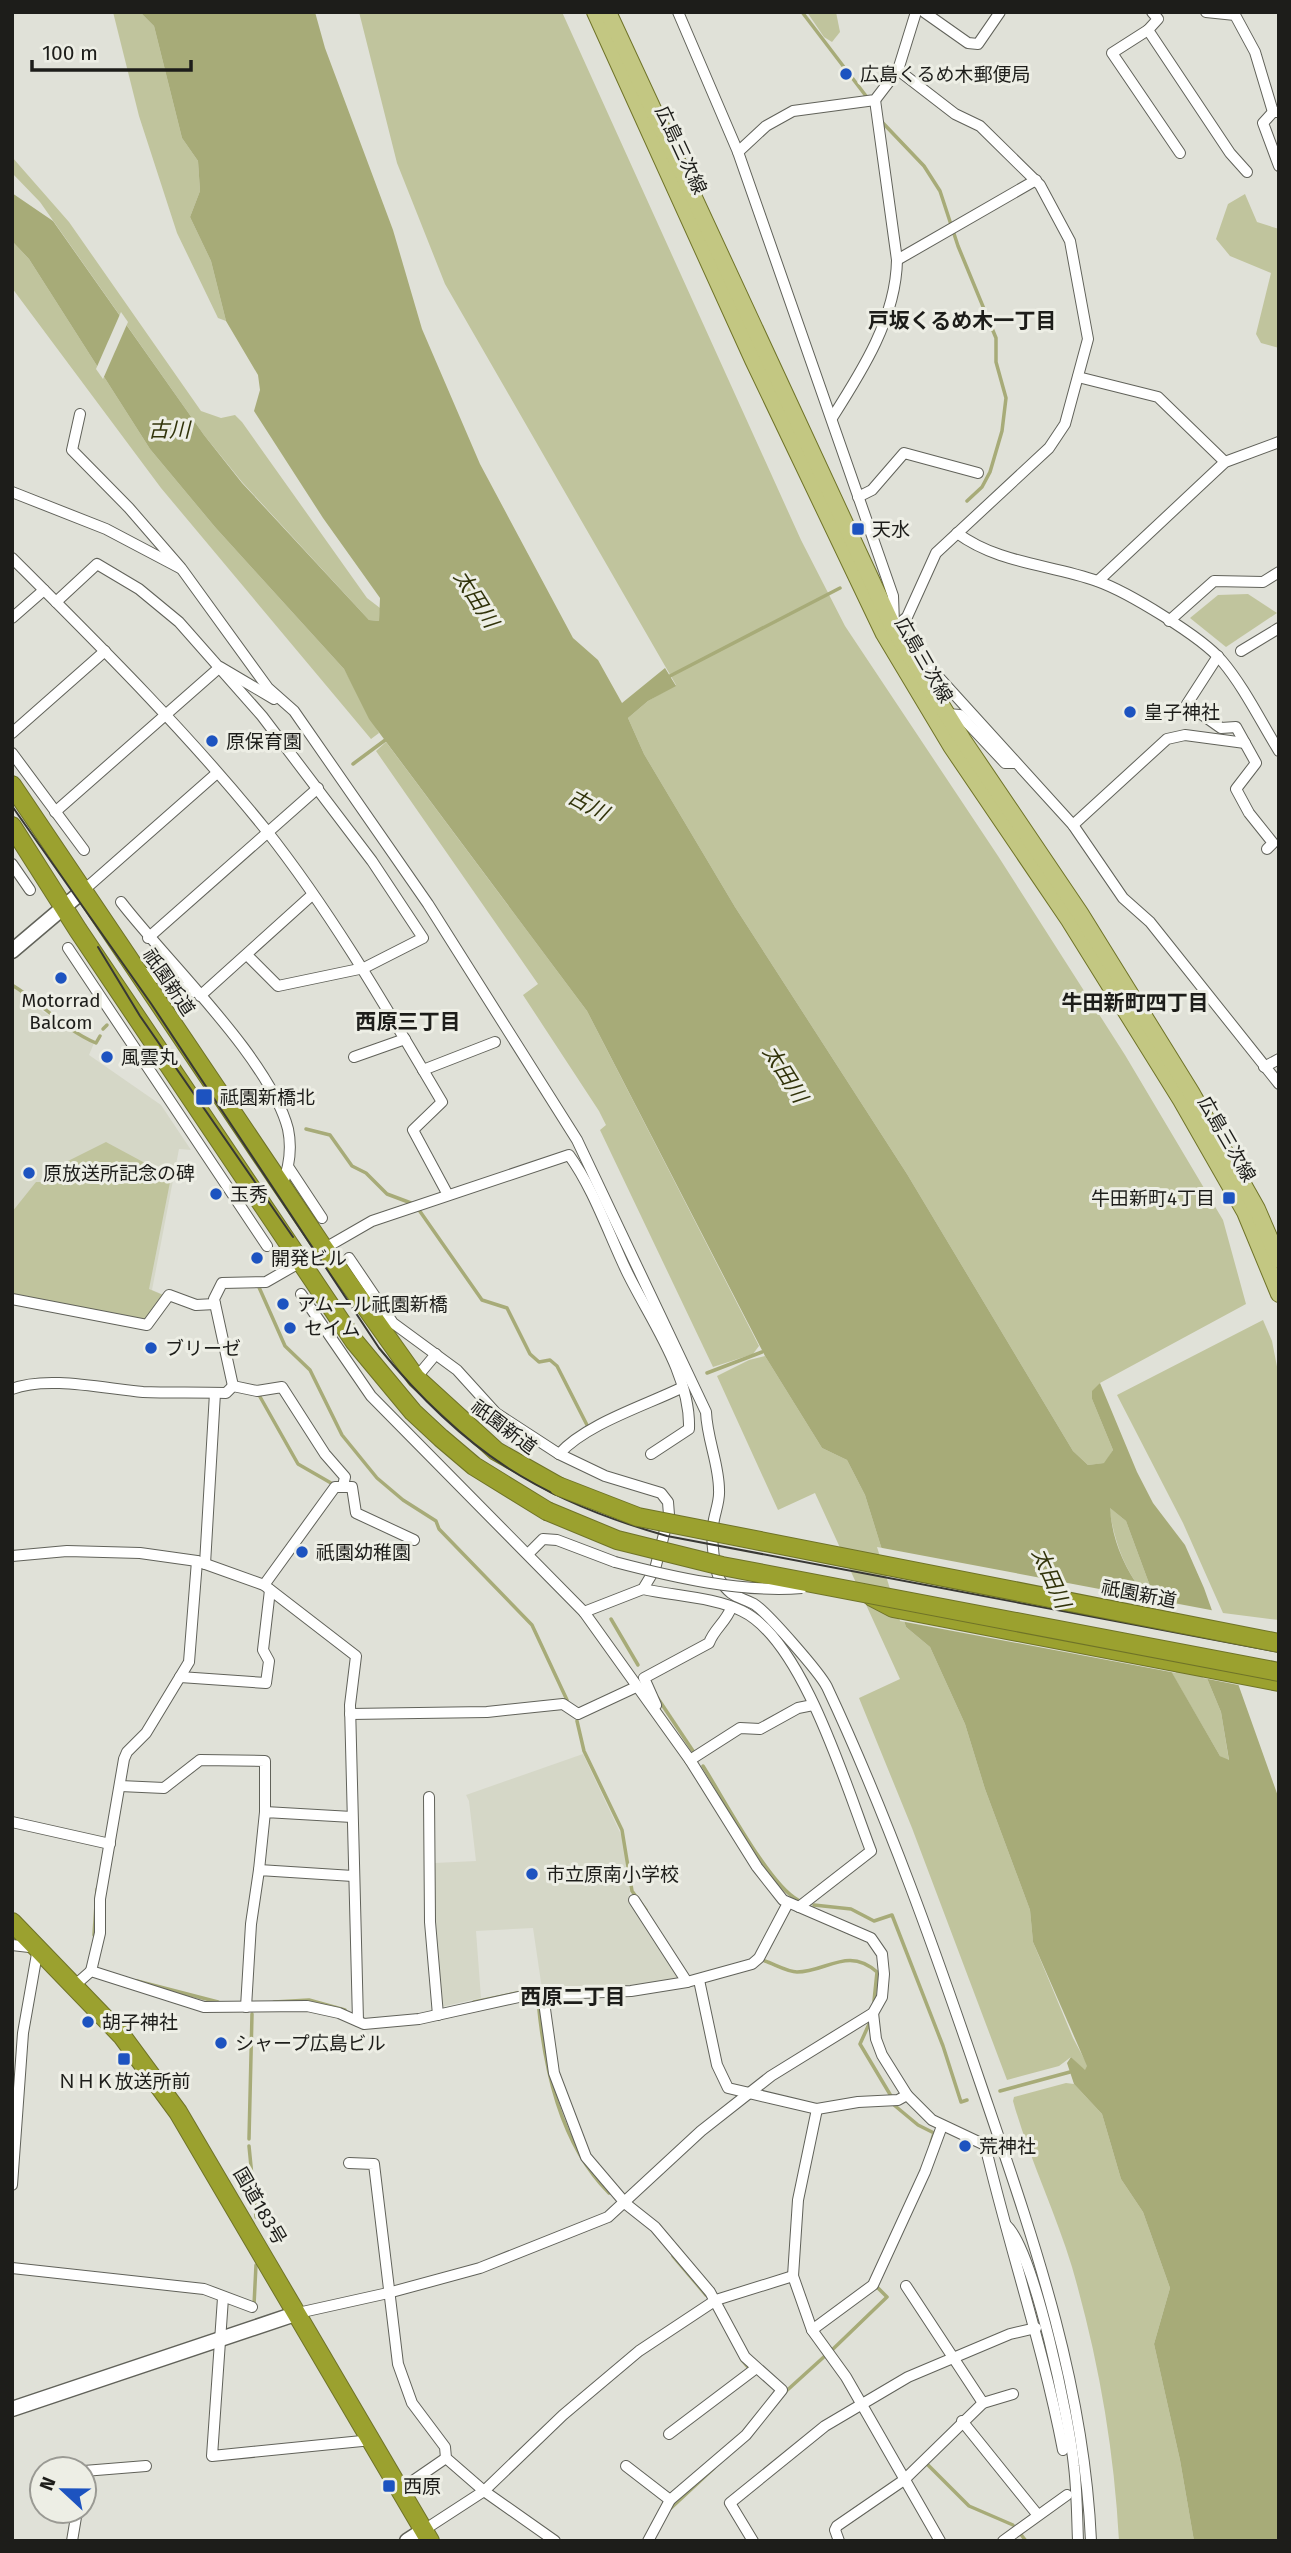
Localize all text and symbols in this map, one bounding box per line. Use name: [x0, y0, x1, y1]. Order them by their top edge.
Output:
scale bar: [32, 28, 191, 72]
text: 100 m: [42, 40, 98, 66]
place label: 広島くるめ木郵便局: [860, 63, 1031, 86]
marker: 広島くるめ木郵便局: [838, 66, 854, 82]
street label: 広島三次線: [650, 102, 712, 198]
district label: 戸坂くるめ木一丁目: [868, 308, 1056, 334]
water label: 古川: [148, 417, 192, 443]
place label: 天水: [872, 518, 910, 541]
marker: 天水: [850, 521, 866, 537]
water label: 太田川: [448, 565, 505, 634]
street label: 広島三次線: [890, 613, 958, 707]
place label: 皇子神社: [1144, 701, 1220, 724]
marker: 皇子神社: [1122, 704, 1138, 720]
place label: 原保育園: [226, 730, 302, 753]
marker: 原保育園: [204, 733, 220, 749]
water label: 古川: [563, 784, 614, 827]
street label: 祇園新道: [138, 944, 200, 1020]
marker: Motorrad Balcom: [53, 970, 69, 986]
place label: Motorrad Balcom: [21, 989, 101, 1034]
district label: 牛田新町四丁目: [1062, 990, 1209, 1016]
district label: 西原三丁目: [356, 1009, 461, 1035]
water label: 太田川: [757, 1040, 814, 1109]
place label: 風雲丸: [121, 1046, 178, 1069]
marker: 風雲丸: [99, 1049, 115, 1065]
place label: 祗園新橋北: [220, 1086, 315, 1109]
marker: 祗園新橋北: [194, 1087, 214, 1107]
street label: 広島三次線: [1193, 1092, 1261, 1186]
place label: 原放送所記念の碑: [43, 1162, 195, 1185]
marker: 原放送所記念の碑: [21, 1165, 37, 1181]
place label: 玉秀: [230, 1183, 268, 1206]
marker: 玉秀: [208, 1186, 224, 1202]
place label: 牛田新町4丁目: [1091, 1187, 1215, 1210]
marker: 牛田新町4丁目: [1221, 1190, 1237, 1206]
place label: 開発ビル: [271, 1247, 347, 1270]
marker: 開発ビル: [249, 1250, 265, 1266]
place label: アムール祇園新橋: [297, 1293, 448, 1316]
marker: アムール祇園新橋: [275, 1296, 291, 1312]
place label: セイム: [304, 1317, 361, 1340]
marker: セイム: [282, 1320, 298, 1336]
place label: ブリーゼ: [165, 1337, 241, 1360]
marker: ブリーゼ: [143, 1340, 159, 1356]
street label: 祇園新道: [467, 1395, 541, 1459]
place label: 祇園幼稚園: [316, 1541, 411, 1564]
marker: 祇園幼稚園: [294, 1544, 310, 1560]
water label: 太田川: [1026, 1544, 1077, 1614]
street label: 祇園新道: [1099, 1575, 1179, 1613]
place label: 市立原南小学校: [546, 1863, 679, 1886]
marker: 市立原南小学校: [524, 1866, 540, 1882]
district label: 西原二丁目: [521, 1984, 626, 2010]
place label: 胡子神社: [102, 2011, 178, 2034]
marker: 胡子神社: [80, 2014, 96, 2030]
place label: シャープ広島ビル: [235, 2032, 386, 2055]
marker: シャープ広島ビル: [213, 2035, 229, 2051]
marker: ＮＨＫ放送所前: [116, 2051, 132, 2067]
place label: ＮＨＫ放送所前: [57, 2070, 191, 2093]
place label: 荒神社: [979, 2135, 1036, 2158]
marker: 荒神社: [957, 2138, 973, 2154]
street label: 国道183号: [229, 2163, 291, 2249]
north arrow: [28, 2455, 98, 2525]
text: N: [35, 2474, 61, 2494]
place label: 西原: [403, 2475, 441, 2498]
marker: 西原: [381, 2478, 397, 2494]

